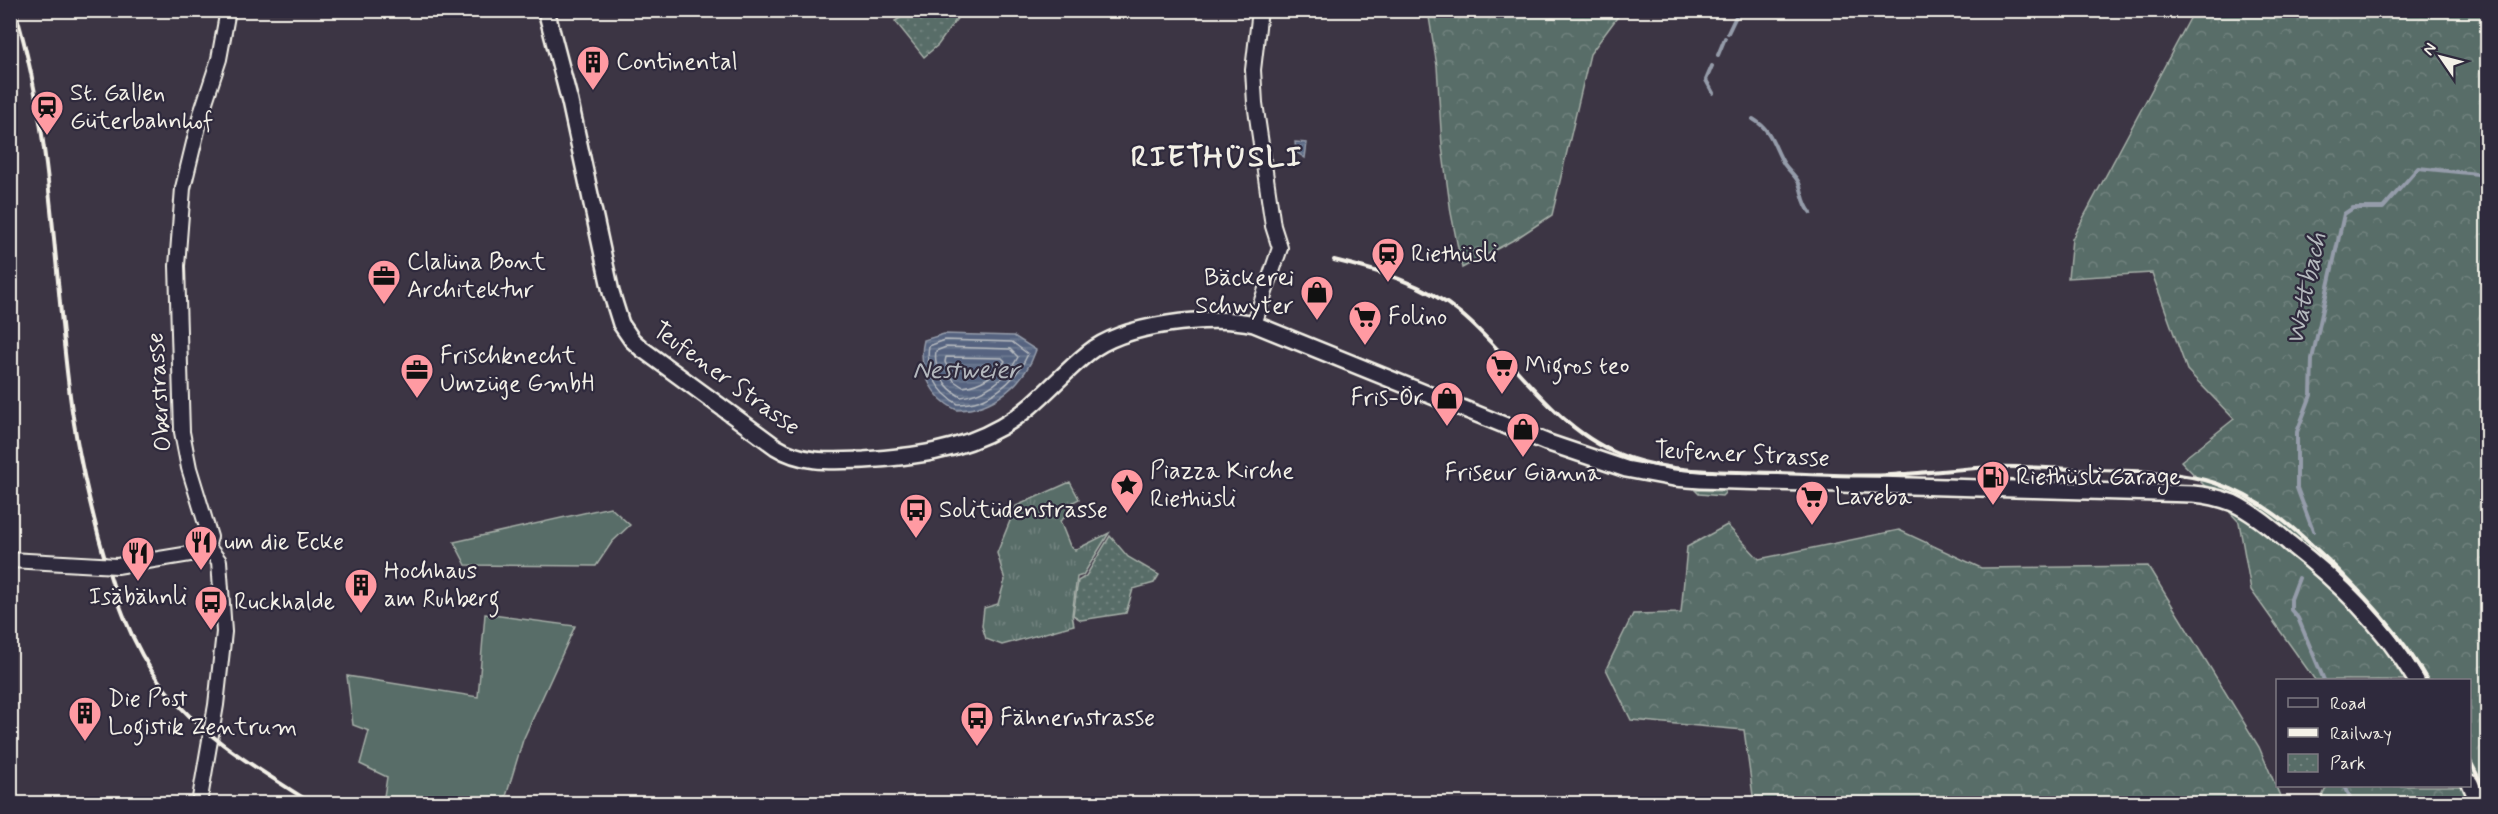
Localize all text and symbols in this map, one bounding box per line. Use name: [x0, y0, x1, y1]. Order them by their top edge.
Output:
north arrow: [2411, 27, 2471, 87]
text: N: [2418, 39, 2442, 60]
building icon: Continental: [575, 44, 611, 91]
place label: Continental: [616, 47, 738, 78]
place label: St. Gallen Güterbahnhof: [70, 78, 213, 137]
station icon: St. Gallen Güterbahnhof: [29, 89, 65, 136]
district label: RIETHÜSLI: [1131, 138, 1303, 177]
water label: Wattbach: [2278, 230, 2336, 348]
station icon: Riethüsli: [1370, 236, 1406, 283]
place label: Riethüsli: [1411, 239, 1497, 270]
place label: Clalüna Bont Architektur: [407, 247, 546, 306]
office icon: Clalüna Bont Architektur: [366, 258, 402, 305]
place label: Bäckerei Schwyter: [1195, 263, 1294, 322]
shop icon: Bäckerei Schwyter: [1299, 274, 1335, 321]
supermarket icon: Folino: [1347, 299, 1383, 346]
place label: Folino: [1388, 302, 1447, 333]
street label: Teufener Strasse: [646, 315, 806, 443]
street label: Oberstrasse: [140, 331, 180, 453]
place label: Frischknecht Umzüge GmbH: [440, 341, 594, 400]
supermarket icon: Migros teo: [1484, 348, 1520, 395]
place label: Migros teo: [1525, 351, 1629, 385]
office icon: Frischknecht Umzüge GmbH: [399, 352, 435, 399]
water label: Nestweier: [912, 354, 1023, 388]
shop icon: Fris-Ör: [1429, 380, 1465, 427]
place label: Fris-Ör: [1351, 383, 1424, 414]
shop icon: Friseur Gianna: [1505, 411, 1541, 458]
street label: Teufener Strasse: [1654, 435, 1830, 475]
place label: Piazza Kirche Riethüsli: [1150, 456, 1294, 515]
place label: Friseur Gianna: [1445, 458, 1602, 489]
fuel station icon: Riethüsli Garage: [1975, 459, 2011, 506]
place label: Riethüsli Garage: [2016, 462, 2181, 495]
place icon: Piazza Kirche Riethüsli: [1109, 467, 1145, 514]
supermarket icon: Laveba: [1794, 479, 1830, 526]
place label: Laveba: [1835, 482, 1913, 513]
bus stop icon: Solitüdenstrasse: [898, 492, 934, 539]
place label: Solitüdenstrasse: [939, 495, 1108, 526]
restaurant icon: um die Ecke: [183, 524, 219, 571]
place label: um die Ecke: [224, 527, 344, 558]
restaurant icon: Isäbähnli: [120, 535, 156, 582]
place label: Hochhaus am Ruhberg: [384, 556, 500, 618]
building icon: Hochhaus am Ruhberg: [343, 567, 379, 614]
place label: Isäbähnli: [89, 582, 187, 613]
bus stop icon: Ruckhalde: [193, 584, 229, 631]
place label: Ruckhalde: [234, 587, 335, 618]
legend: [2276, 679, 2471, 787]
place label: Die Post Logistik Zentrum: [108, 684, 297, 746]
text: Road: [2330, 692, 2366, 716]
building icon: Die Post Logistik Zentrum: [67, 695, 103, 742]
bus stop icon: Fähnernstrasse: [959, 700, 995, 747]
place label: Fähnernstrasse: [1000, 703, 1155, 734]
text: Railway: [2330, 722, 2392, 746]
text: Park: [2330, 752, 2366, 776]

